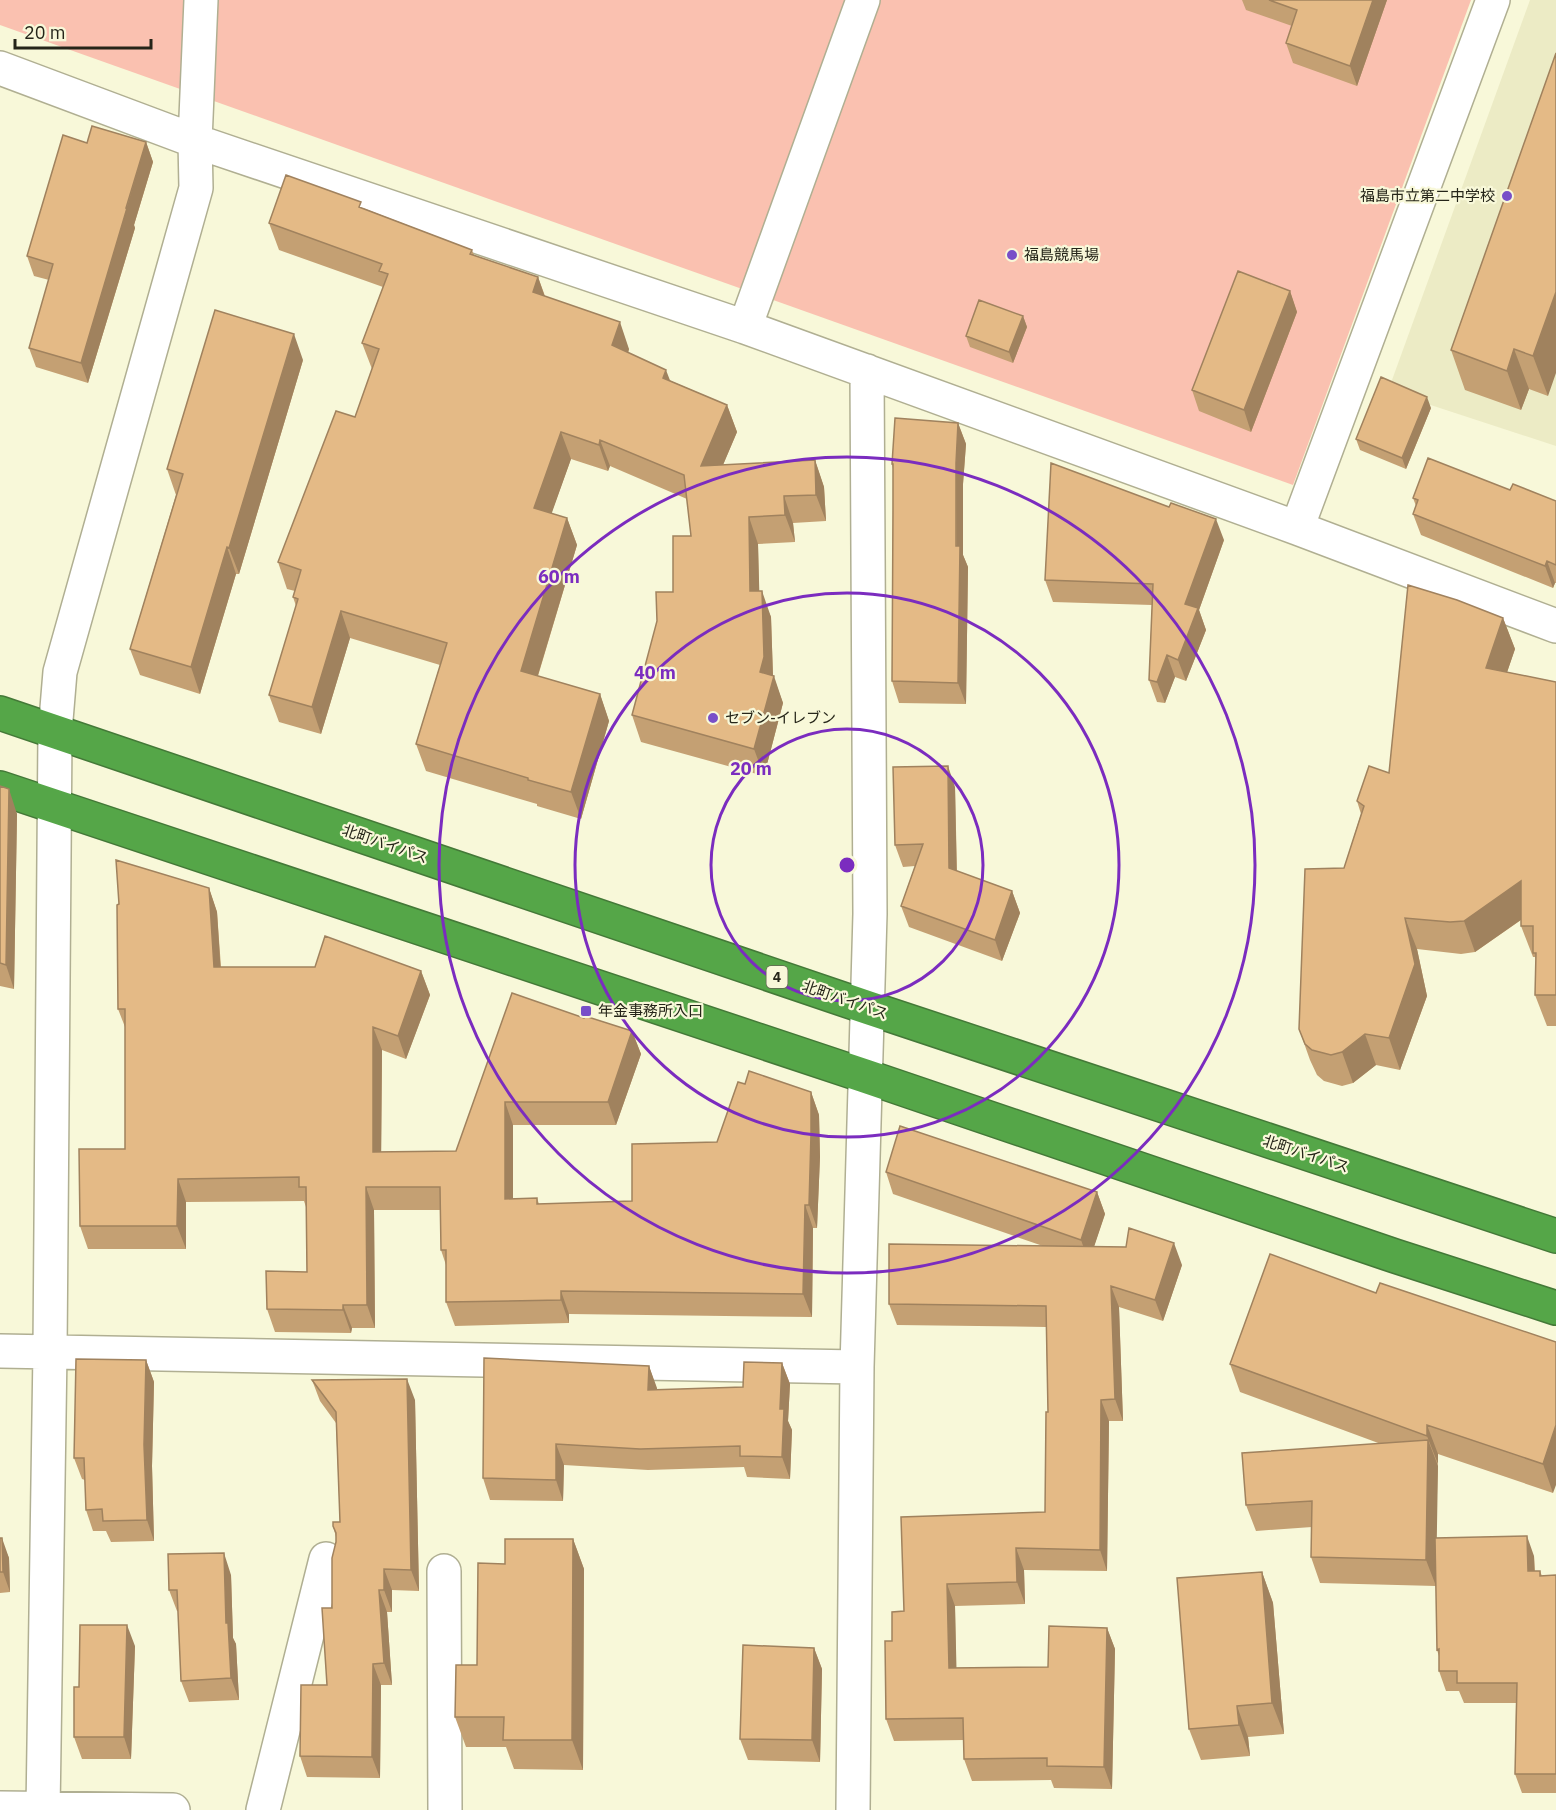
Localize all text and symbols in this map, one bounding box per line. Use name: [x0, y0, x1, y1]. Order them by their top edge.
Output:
scale bar: [15, 12, 152, 50]
text: 20 m: [24, 21, 66, 44]
place label: 福島市立第二中学校: [1360, 186, 1495, 205]
marker: 福島市立第二中学校: [1500, 189, 1514, 203]
place label: 福島競馬場: [1024, 245, 1099, 264]
marker: 福島競馬場: [1005, 248, 1019, 262]
text: 60 m: [538, 565, 580, 588]
text: 40 m: [634, 661, 676, 684]
place label: セブン-イレブン: [725, 708, 836, 727]
marker: セブン-イレブン: [706, 711, 720, 725]
text: 20 m: [730, 757, 772, 780]
street label: 北町バイパス: [340, 820, 431, 867]
centre of rings: [837, 855, 857, 875]
road number: 4: [766, 966, 788, 988]
street label: 北町バイパス: [800, 976, 891, 1023]
place label: 年金事務所入口: [598, 1001, 703, 1020]
marker: 年金事務所入口: [579, 1004, 593, 1018]
street label: 北町バイパス: [1261, 1131, 1352, 1176]

